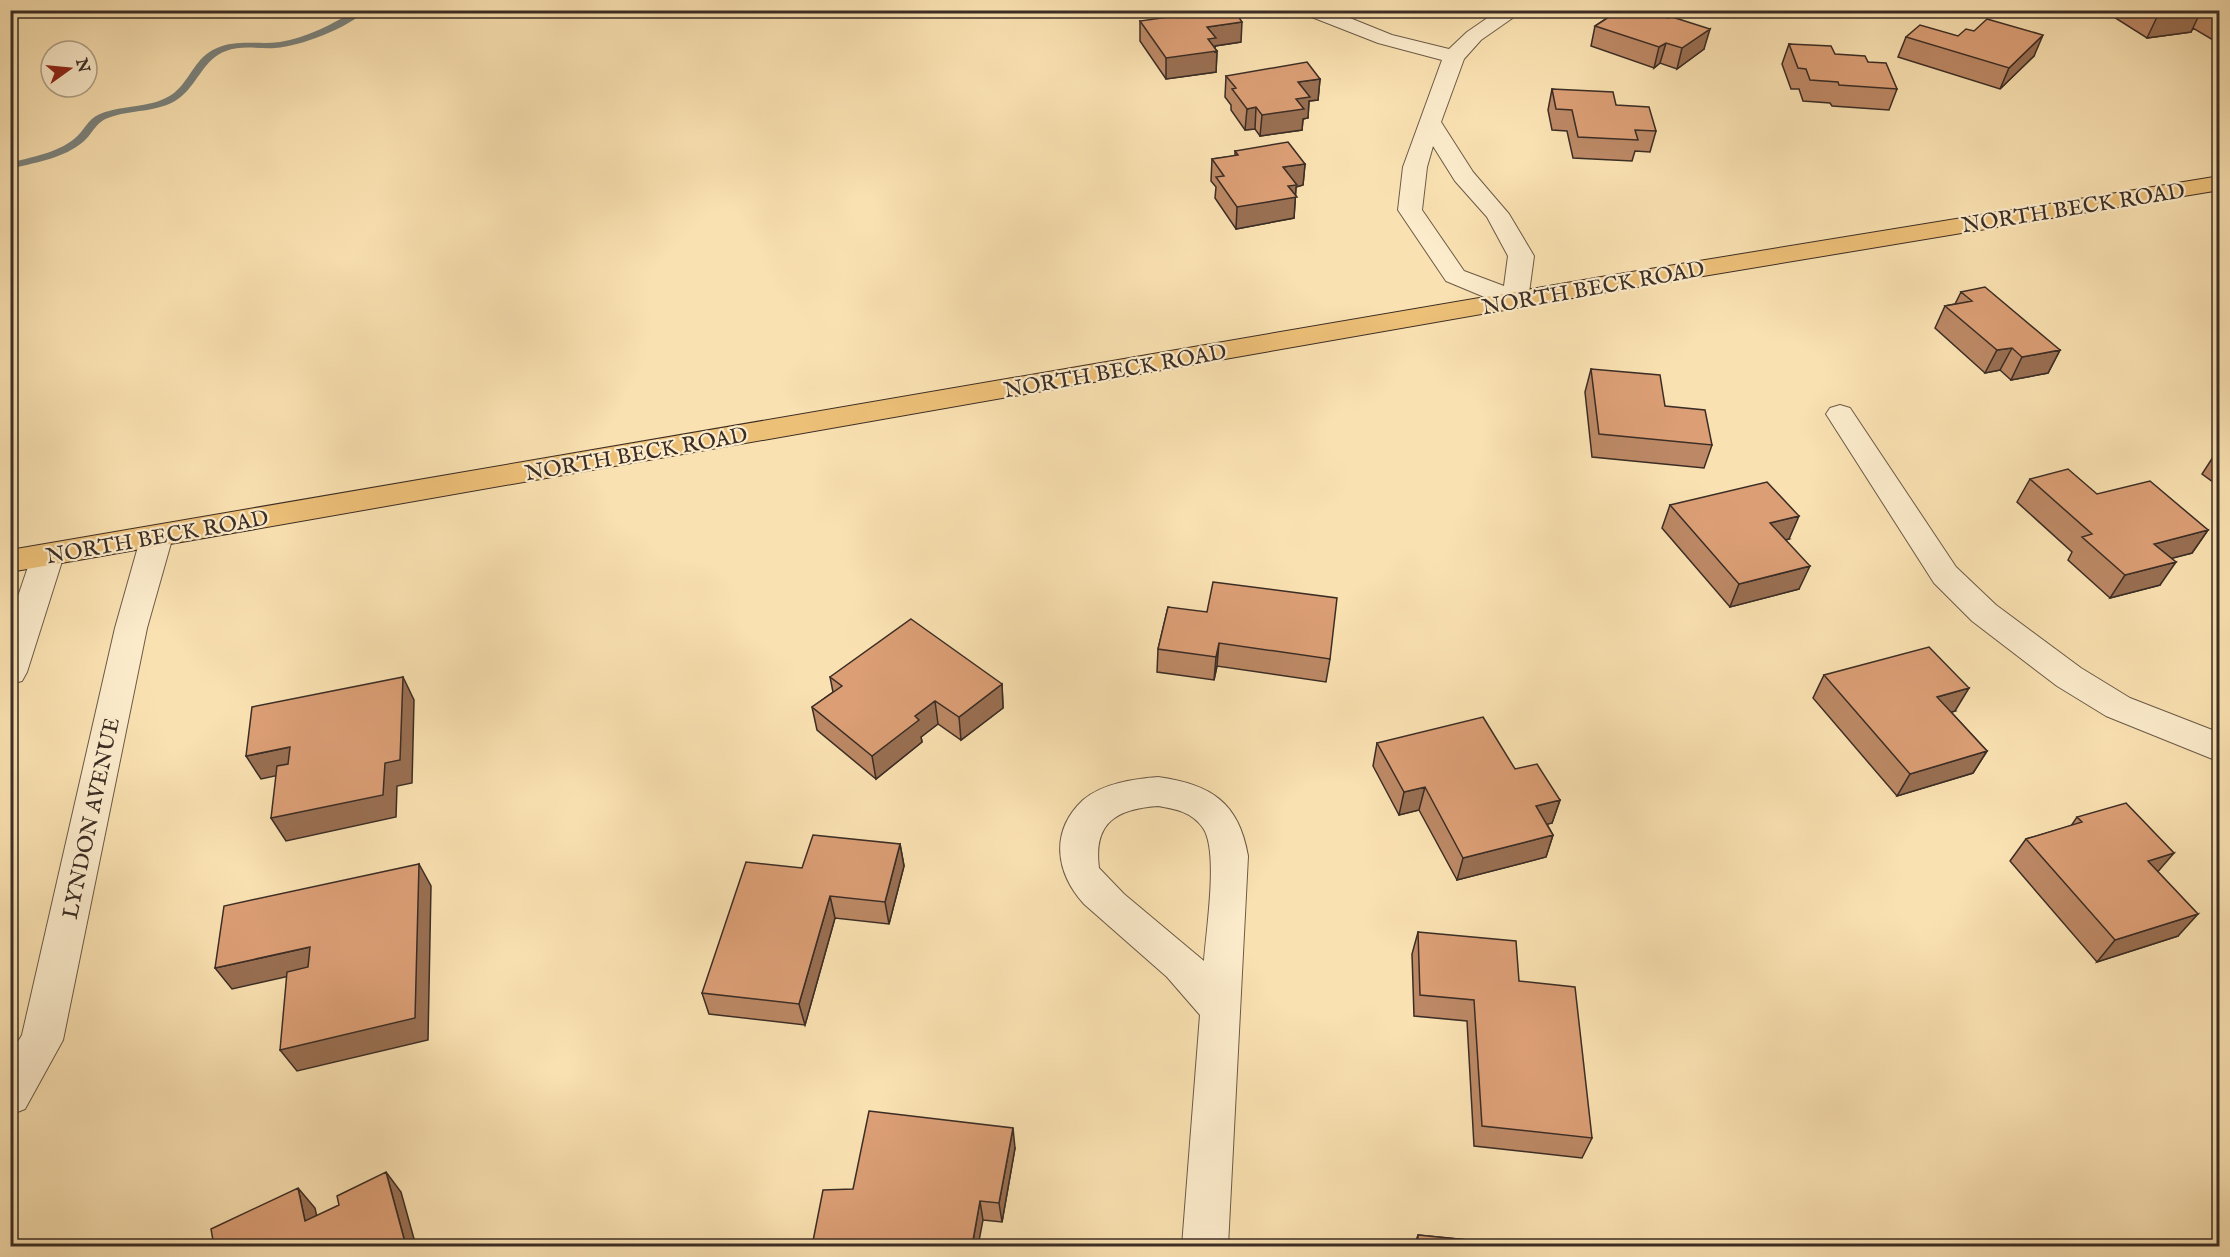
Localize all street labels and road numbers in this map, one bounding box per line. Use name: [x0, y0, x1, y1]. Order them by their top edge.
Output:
street label: NORTH BECK ROAD: [1960, 178, 2187, 240]
street label: NORTH BECK ROAD: [1480, 256, 1707, 322]
street label: NORTH BECK ROAD: [1002, 339, 1229, 405]
street label: NORTH BECK ROAD: [523, 422, 750, 488]
street label: NORTH BECK ROAD: [44, 505, 271, 571]
street label: LYNDON AVENUE: [57, 715, 127, 922]

